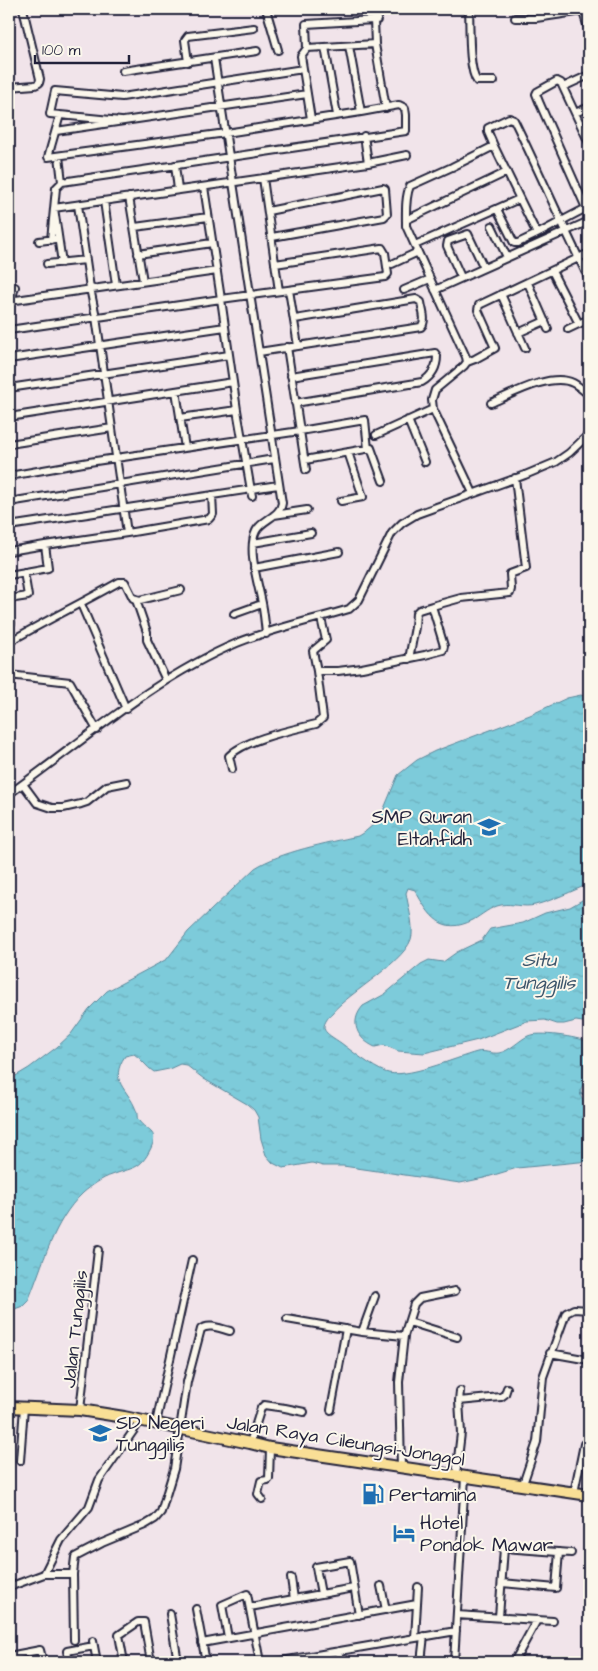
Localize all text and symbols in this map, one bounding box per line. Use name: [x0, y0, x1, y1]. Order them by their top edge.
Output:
scale bar: [35, 32, 129, 64]
text: 100 m: [42, 40, 81, 61]
place label: SMP Quran Eltahfidh: [372, 804, 473, 853]
school or university icon: SMP Quran Eltahfidh: [476, 814, 502, 840]
water label: Situ Tunggilis: [503, 946, 576, 998]
street label: Jalan Tunggilis: [56, 1269, 96, 1390]
street label: Jalan Raya Cileungsi-Jonggol: [225, 1409, 467, 1475]
place label: SD Negeri Tunggilis: [116, 1410, 204, 1460]
school or university icon: SD Negeri Tunggilis: [87, 1420, 113, 1446]
fuel station icon: Pertamina: [360, 1481, 386, 1507]
place label: Pertamina: [389, 1482, 476, 1509]
place label: Hotel Pondok Mawar: [420, 1510, 553, 1559]
hotel icon: Hotel Pondok Mawar: [391, 1520, 417, 1546]

